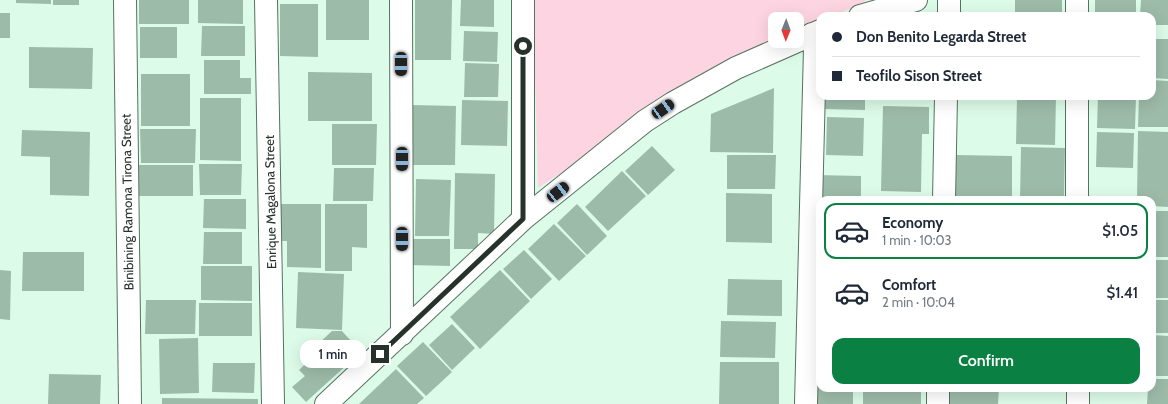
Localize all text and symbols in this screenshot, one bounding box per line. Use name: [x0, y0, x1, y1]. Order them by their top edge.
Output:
north arrow: [768, 12, 804, 48]
map controls: [768, 12, 804, 48]
text: Don Benito Legarda Street: [856, 28, 1026, 46]
route start: [514, 37, 532, 55]
car: [395, 52, 407, 76]
text: Teofilo Sison Street: [856, 67, 982, 85]
car: [650, 97, 676, 121]
street label: Binibining Ramona Tirona Street: [117, 113, 137, 290]
street label: Enrique Magalona Street: [261, 134, 279, 269]
car: [396, 147, 408, 171]
car: [545, 180, 571, 204]
icon: car: [834, 213, 870, 249]
text: Economy: [882, 214, 943, 232]
text: $1.05: [1102, 222, 1138, 240]
car: [396, 227, 408, 251]
text: 1 min · 10:03: [882, 232, 952, 248]
icon: car: [834, 275, 870, 311]
text: Comfort: [882, 276, 936, 294]
text: $1.41: [1106, 284, 1138, 302]
text: 2 min · 10:04: [882, 294, 955, 310]
button: Confirm: [832, 338, 1140, 384]
callout: 1 min: [300, 340, 366, 368]
route end: [371, 345, 389, 363]
text: 1 min: [318, 346, 348, 362]

